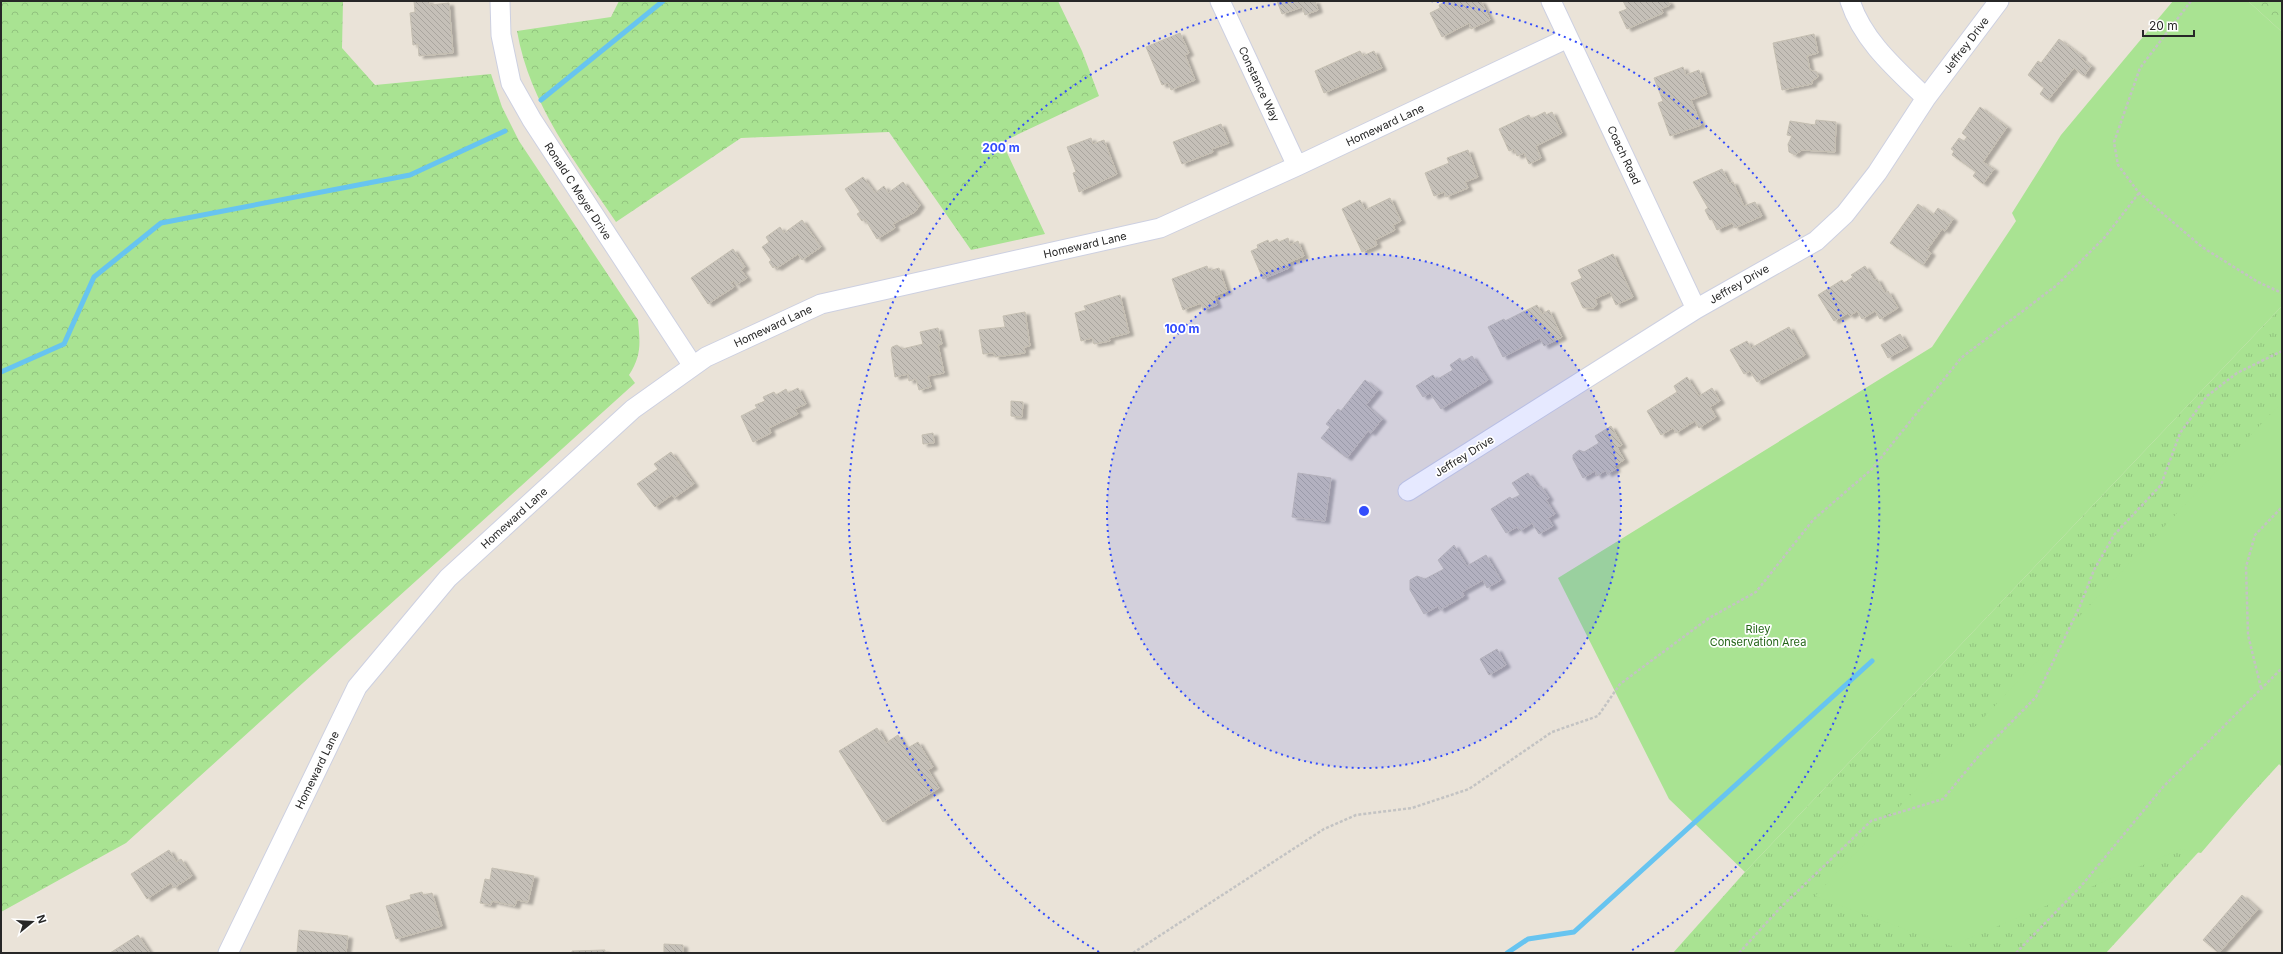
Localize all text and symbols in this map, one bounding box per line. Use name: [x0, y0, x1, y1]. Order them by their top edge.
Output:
scale bar: [2143, 12, 2194, 38]
street label: Jeffrey Drive: [1940, 14, 1992, 76]
text: 20 m: [2149, 18, 2178, 33]
street label: Constance Way: [1235, 44, 1283, 124]
street label: Homeward Lane: [1344, 101, 1426, 149]
street label: Coach Road: [1604, 123, 1644, 187]
street label: Ronald C Meyer Drive: [541, 140, 615, 242]
text: 200 m: [982, 140, 1020, 155]
street label: Homeward Lane: [1042, 229, 1128, 261]
street label: Jeffrey Drive: [1706, 261, 1772, 307]
street label: Homeward Lane: [732, 302, 814, 350]
text: 100 m: [1164, 321, 1200, 336]
street label: Jeffrey Drive: [1432, 432, 1496, 480]
street label: Homeward Lane: [478, 484, 550, 552]
centre of rings: [1357, 504, 1371, 518]
park label: Riley Conservation Area: [1710, 622, 1806, 649]
street label: Homeward Lane: [292, 729, 342, 811]
north arrow: [12, 902, 52, 942]
text: N: [34, 913, 49, 925]

